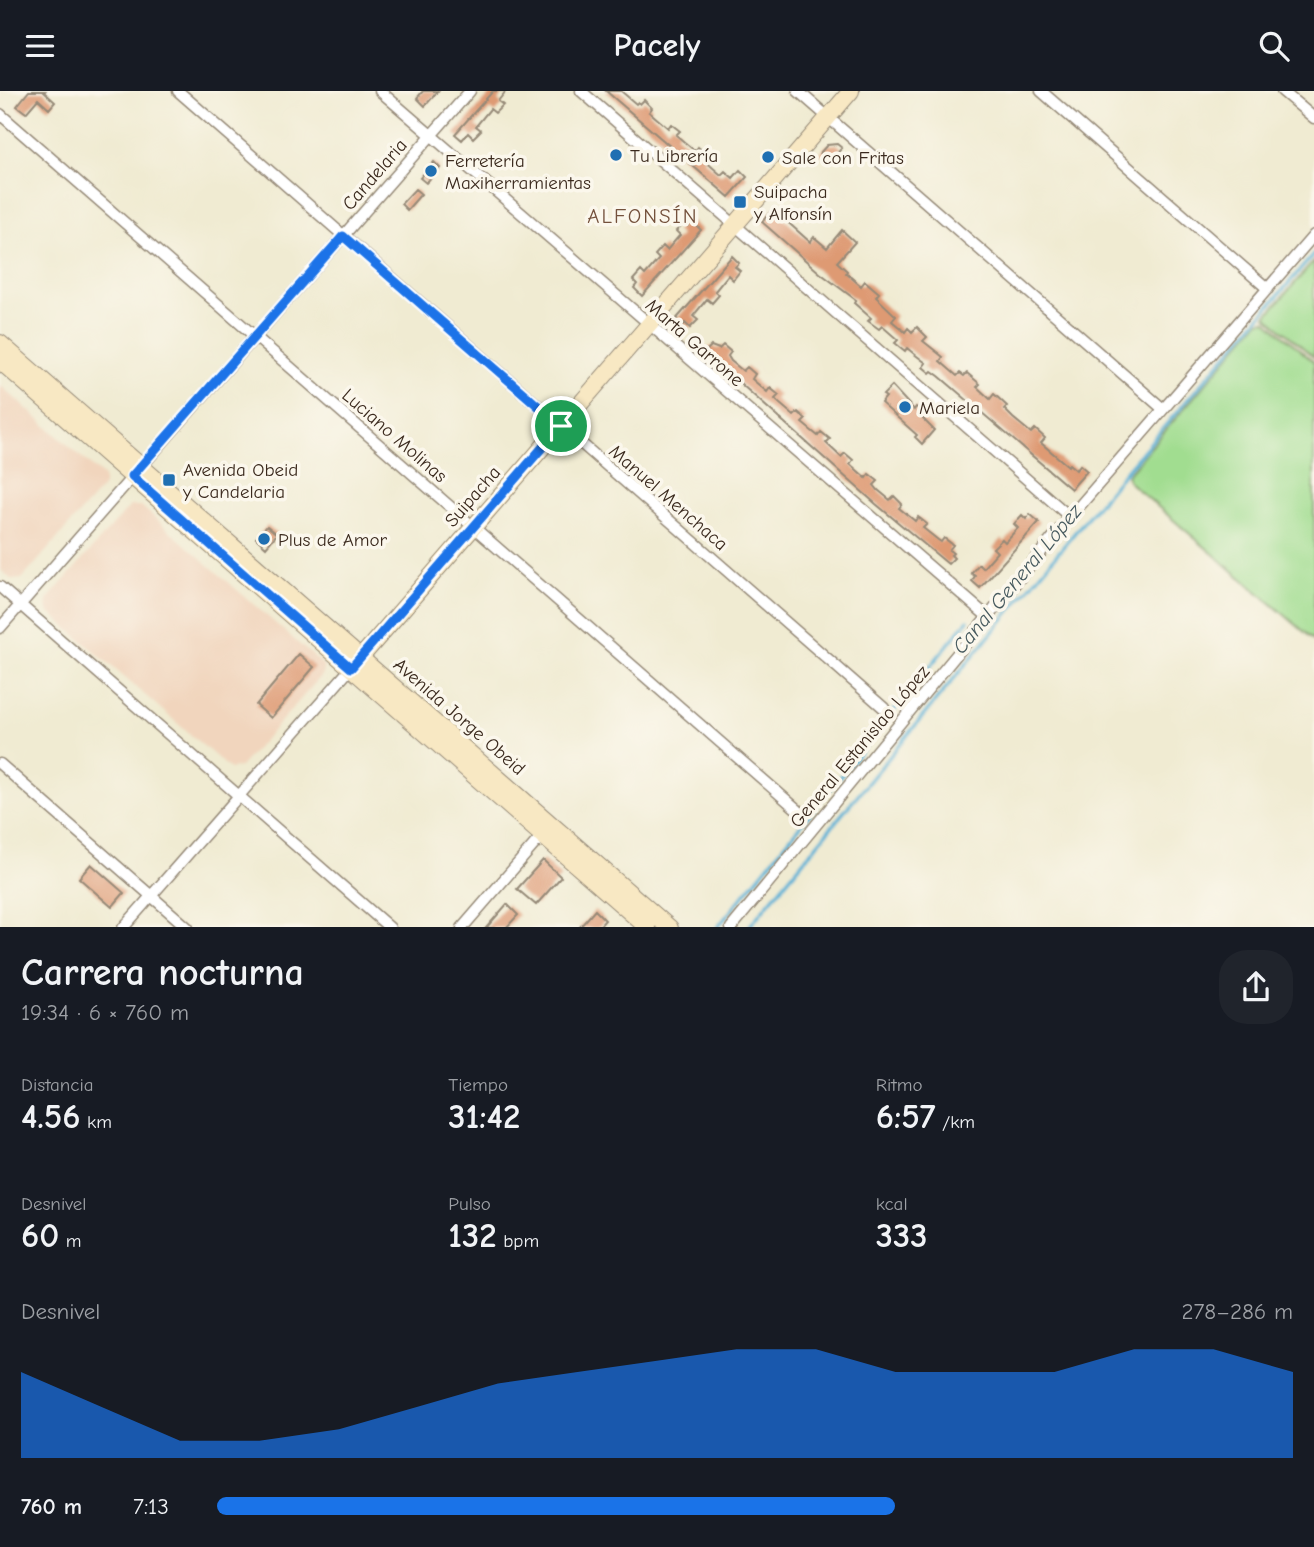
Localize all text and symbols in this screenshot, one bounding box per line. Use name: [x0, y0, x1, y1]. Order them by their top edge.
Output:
icon: menu: [21, 27, 59, 65]
text: Pacely: [614, 27, 700, 64]
icon: search: [1255, 27, 1293, 65]
street label: Candelaria: [338, 135, 412, 215]
place label: Tu Librería: [630, 145, 718, 167]
marker: Tu Librería: [608, 147, 624, 163]
place label: Sale con Fritas: [782, 147, 904, 169]
marker: Sale con Fritas: [760, 149, 776, 165]
place label: Ferretería Maxiherramientas: [445, 150, 591, 194]
marker: Ferretería Maxiherramientas: [423, 163, 439, 179]
place label: Suipacha y Alfonsín: [753, 181, 832, 225]
marker: Suipacha y Alfonsín: [732, 194, 748, 210]
district label: ALFONSÍN: [587, 204, 699, 228]
street label: Marta Garrone: [641, 294, 748, 391]
street label: Luciano Molinas: [337, 384, 451, 487]
pin: [531, 396, 591, 456]
place label: Mariela: [919, 397, 980, 419]
marker: Mariela: [897, 399, 913, 415]
icon: arrive: [542, 407, 580, 445]
street label: Manuel Menchaca: [605, 440, 732, 555]
place label: Avenida Obeid y Candelaria: [182, 459, 298, 503]
street label: Suipacha: [440, 462, 505, 532]
marker: Avenida Obeid y Candelaria: [161, 472, 177, 488]
water label: Canal General López: [948, 498, 1087, 659]
place label: Plus de Amor: [278, 529, 387, 551]
marker: Plus de Amor: [256, 531, 272, 547]
street label: Avenida Jorge Obeid: [389, 654, 530, 780]
street label: General Estanislao López: [785, 661, 934, 832]
button: share: [1219, 950, 1293, 1024]
text: Carrera nocturna: [21, 951, 304, 995]
text: 19:34 · 6 × 760 m: [21, 999, 189, 1026]
text: Distancia: [21, 1074, 94, 1096]
text: Tiempo: [448, 1074, 508, 1096]
text: Ritmo: [876, 1074, 923, 1096]
text: 4.56: [21, 1096, 81, 1137]
text: 31:42: [448, 1096, 520, 1137]
text: 6:57: [876, 1096, 936, 1137]
text: km: [81, 1111, 112, 1133]
text: /km: [936, 1111, 975, 1133]
text: Desnivel: [21, 1193, 86, 1215]
text: Pulso: [448, 1193, 491, 1215]
text: kcal: [876, 1193, 908, 1215]
text: 60: [21, 1215, 59, 1256]
text: 132: [448, 1215, 497, 1256]
text: 333: [876, 1215, 927, 1256]
text: m: [59, 1230, 81, 1252]
text: bpm: [497, 1230, 539, 1252]
text: Desnivel: [21, 1298, 100, 1325]
text: 278–286 m: [1182, 1298, 1293, 1325]
text: 760 m: [21, 1493, 82, 1520]
text: 7:13: [133, 1493, 169, 1520]

